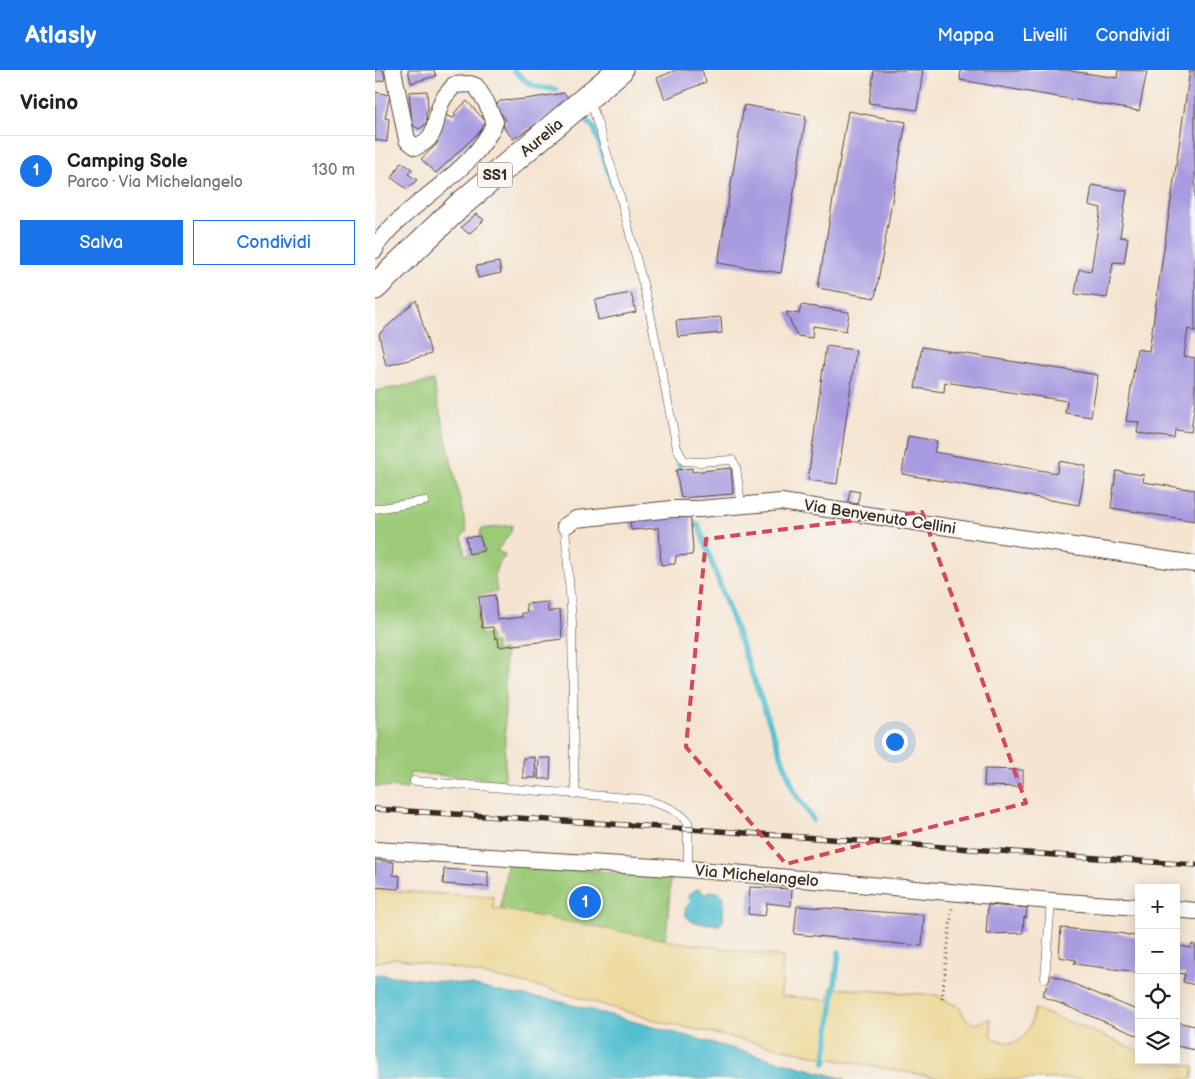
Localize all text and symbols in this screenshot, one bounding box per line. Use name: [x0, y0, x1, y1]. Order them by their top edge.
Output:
text: Atlasly: [25, 21, 96, 50]
text: Mappa: [937, 25, 994, 46]
text: Livelli: [1022, 25, 1068, 46]
text: Condividi: [1096, 25, 1170, 46]
text: Vicino: [20, 90, 78, 115]
street label: Aurelia: [517, 115, 567, 161]
text: Camping Sole: [67, 150, 188, 173]
text: 1: [33, 161, 39, 180]
text: 130 m: [312, 161, 355, 180]
road number: SS1: [477, 162, 513, 188]
text: Parco · Via Michelangelo: [67, 173, 243, 192]
button: Salva: [20, 220, 183, 265]
button: Condividi: [193, 220, 355, 265]
street label: Via Benvenuto Cellini: [802, 496, 957, 539]
your location: [882, 729, 908, 755]
street label: Via Michelangelo: [694, 862, 820, 891]
pin: 1: [569, 883, 601, 921]
map controls: [1135, 884, 1180, 1064]
button: +: [1135, 884, 1180, 929]
button: −: [1135, 929, 1180, 974]
button: locate: [1135, 974, 1180, 1019]
button: layers: [1135, 1019, 1180, 1064]

